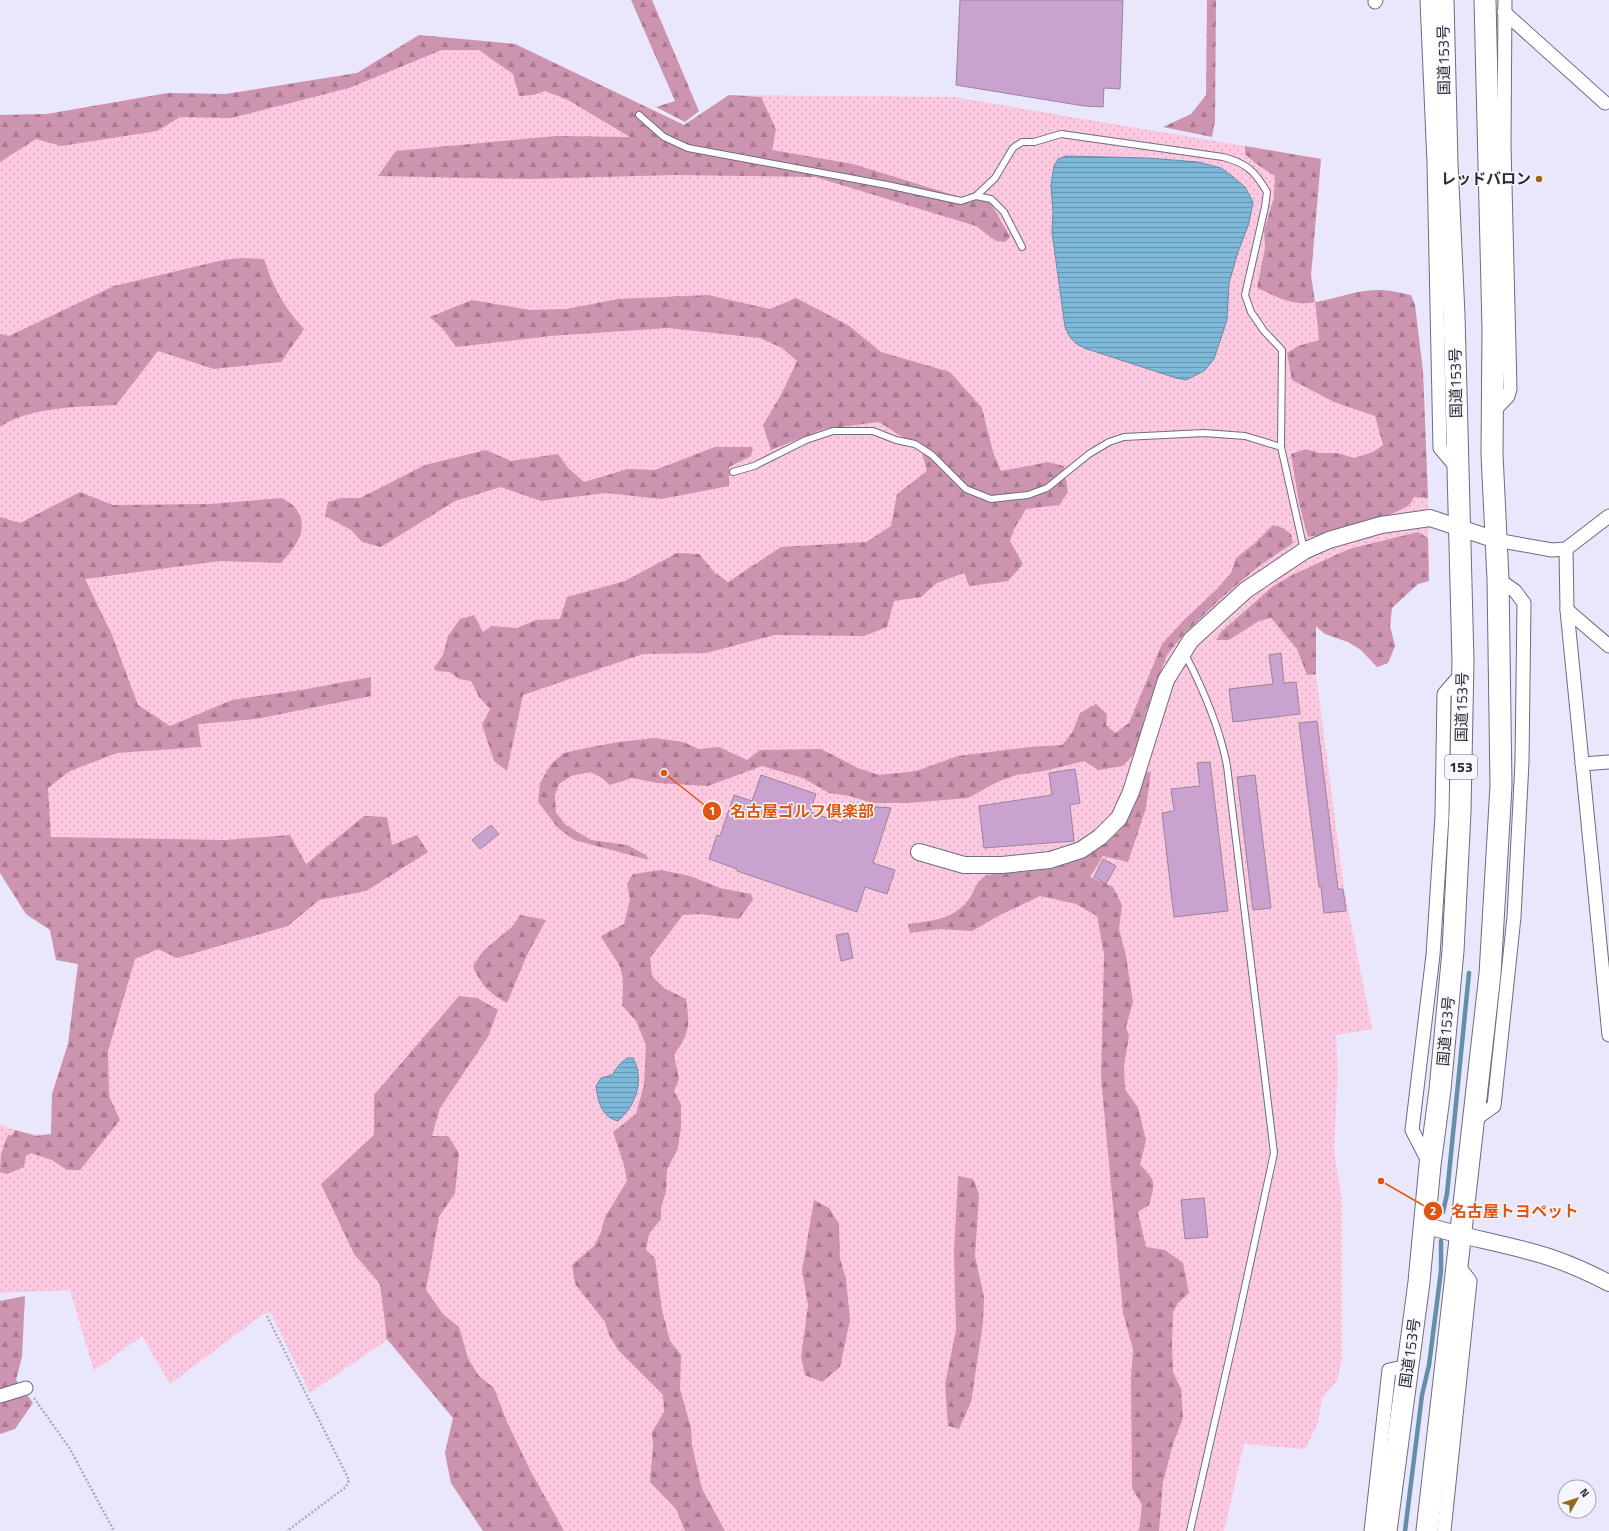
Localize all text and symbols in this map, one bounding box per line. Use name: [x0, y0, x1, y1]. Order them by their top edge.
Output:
street label: 国道153号: [1431, 25, 1456, 95]
place label: レッドバロン: [1441, 167, 1531, 190]
marker: レッドバロン: [1534, 174, 1544, 184]
street label: 国道153号: [1443, 348, 1468, 418]
street label: 国道153号: [1449, 672, 1474, 742]
road number: 153: [1445, 755, 1477, 779]
callout: 名古屋ゴルフ倶楽部: [702, 797, 882, 825]
text: 名古屋ゴルフ倶楽部: [730, 799, 874, 823]
text: 1: [709, 801, 715, 820]
street label: 国道153号: [1431, 995, 1460, 1067]
callout: 名古屋トヨペット: [1423, 1197, 1587, 1225]
text: 名古屋トヨペット: [1451, 1199, 1579, 1223]
text: 2: [1430, 1201, 1436, 1220]
street label: 国道153号: [1393, 1317, 1426, 1389]
north arrow: [1557, 1479, 1597, 1519]
text: N: [1576, 1485, 1593, 1501]

